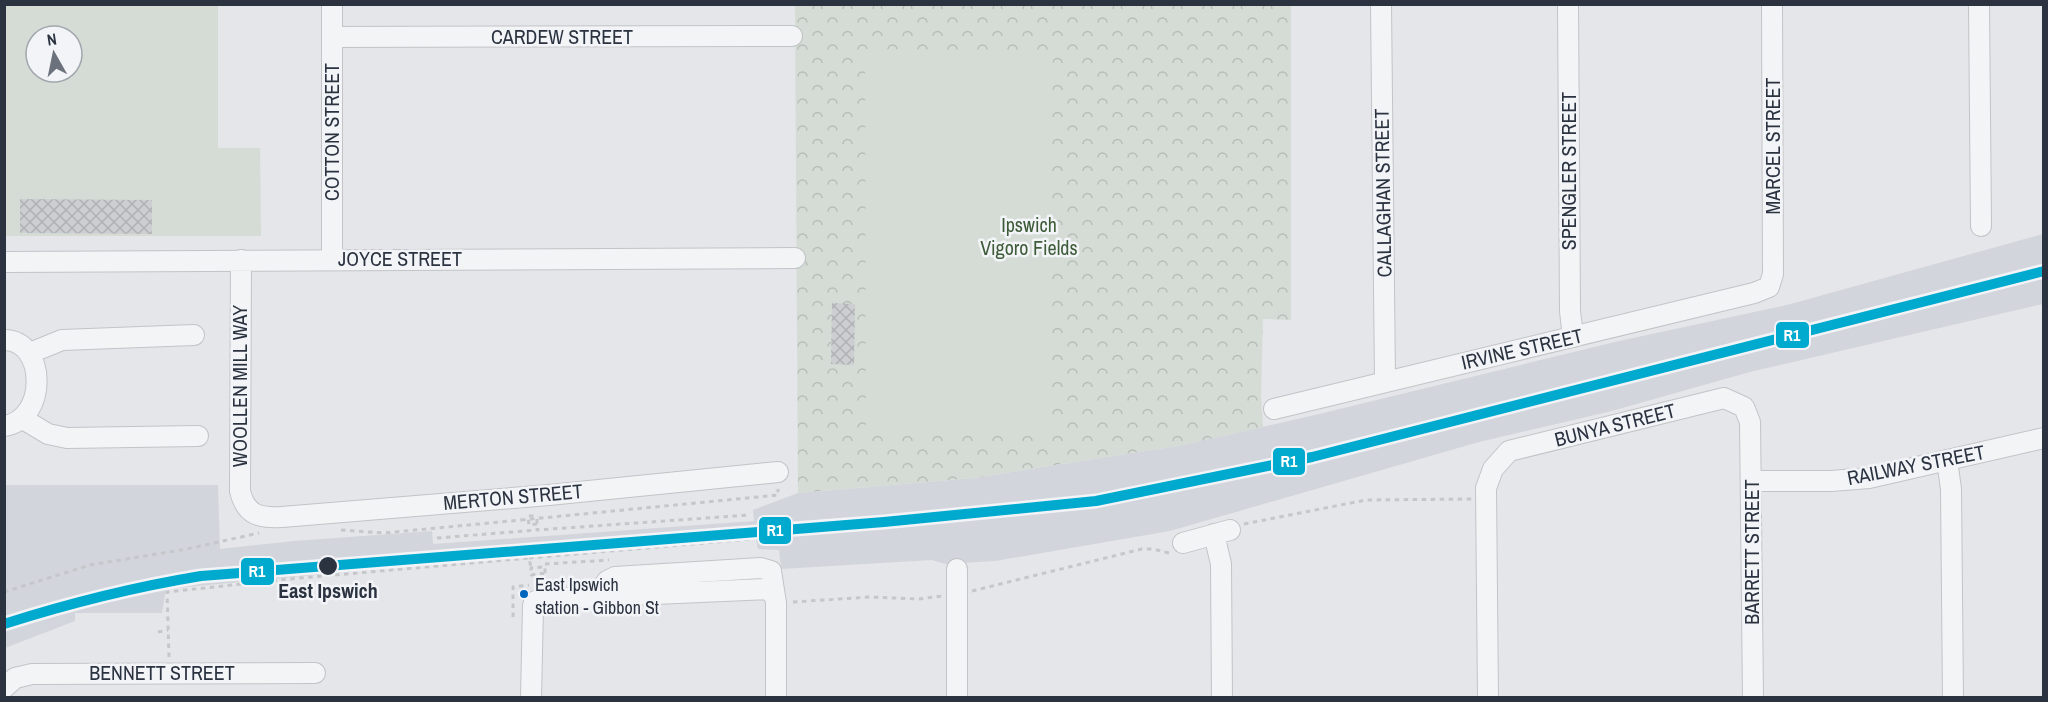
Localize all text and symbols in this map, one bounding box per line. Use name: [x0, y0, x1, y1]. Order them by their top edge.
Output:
street label: CARDEW STREET: [491, 23, 633, 50]
north arrow: [24, 24, 84, 84]
text: N: [45, 28, 58, 51]
street label: COTTON STREET: [318, 63, 345, 201]
street label: MARCEL STREET: [1759, 78, 1786, 215]
street label: SPENGLER STREET: [1555, 92, 1582, 250]
street label: CALLAGHAN STREET: [1368, 108, 1397, 278]
park label: Ipswich Vigoro Fields: [980, 211, 1078, 261]
street label: JOYCE STREET: [338, 245, 462, 272]
street label: WOOLLEN MILL WAY: [226, 305, 253, 467]
street label: IRVINE STREET: [1459, 321, 1585, 376]
line badge: R1: [1775, 321, 1810, 349]
text: R1: [1784, 324, 1801, 346]
street label: BUNYA STREET: [1552, 396, 1678, 453]
street label: RAILWAY STREET: [1845, 438, 1987, 491]
line badge: R1: [1272, 447, 1306, 476]
text: R1: [1281, 450, 1298, 472]
street label: MERTON STREET: [442, 477, 584, 516]
street label: BARRETT STREET: [1738, 479, 1765, 625]
line badge: R1: [758, 516, 792, 545]
text: R1: [767, 519, 784, 541]
marker: East Ipswich: [317, 555, 339, 577]
line badge: R1: [240, 557, 275, 586]
text: R1: [249, 560, 266, 582]
place label: East Ipswich station - Gibbon St: [535, 572, 659, 620]
place label: East Ipswich: [278, 577, 378, 604]
marker: East Ipswich station - Gibbon St: [518, 588, 530, 600]
street label: BENNETT STREET: [89, 659, 235, 686]

